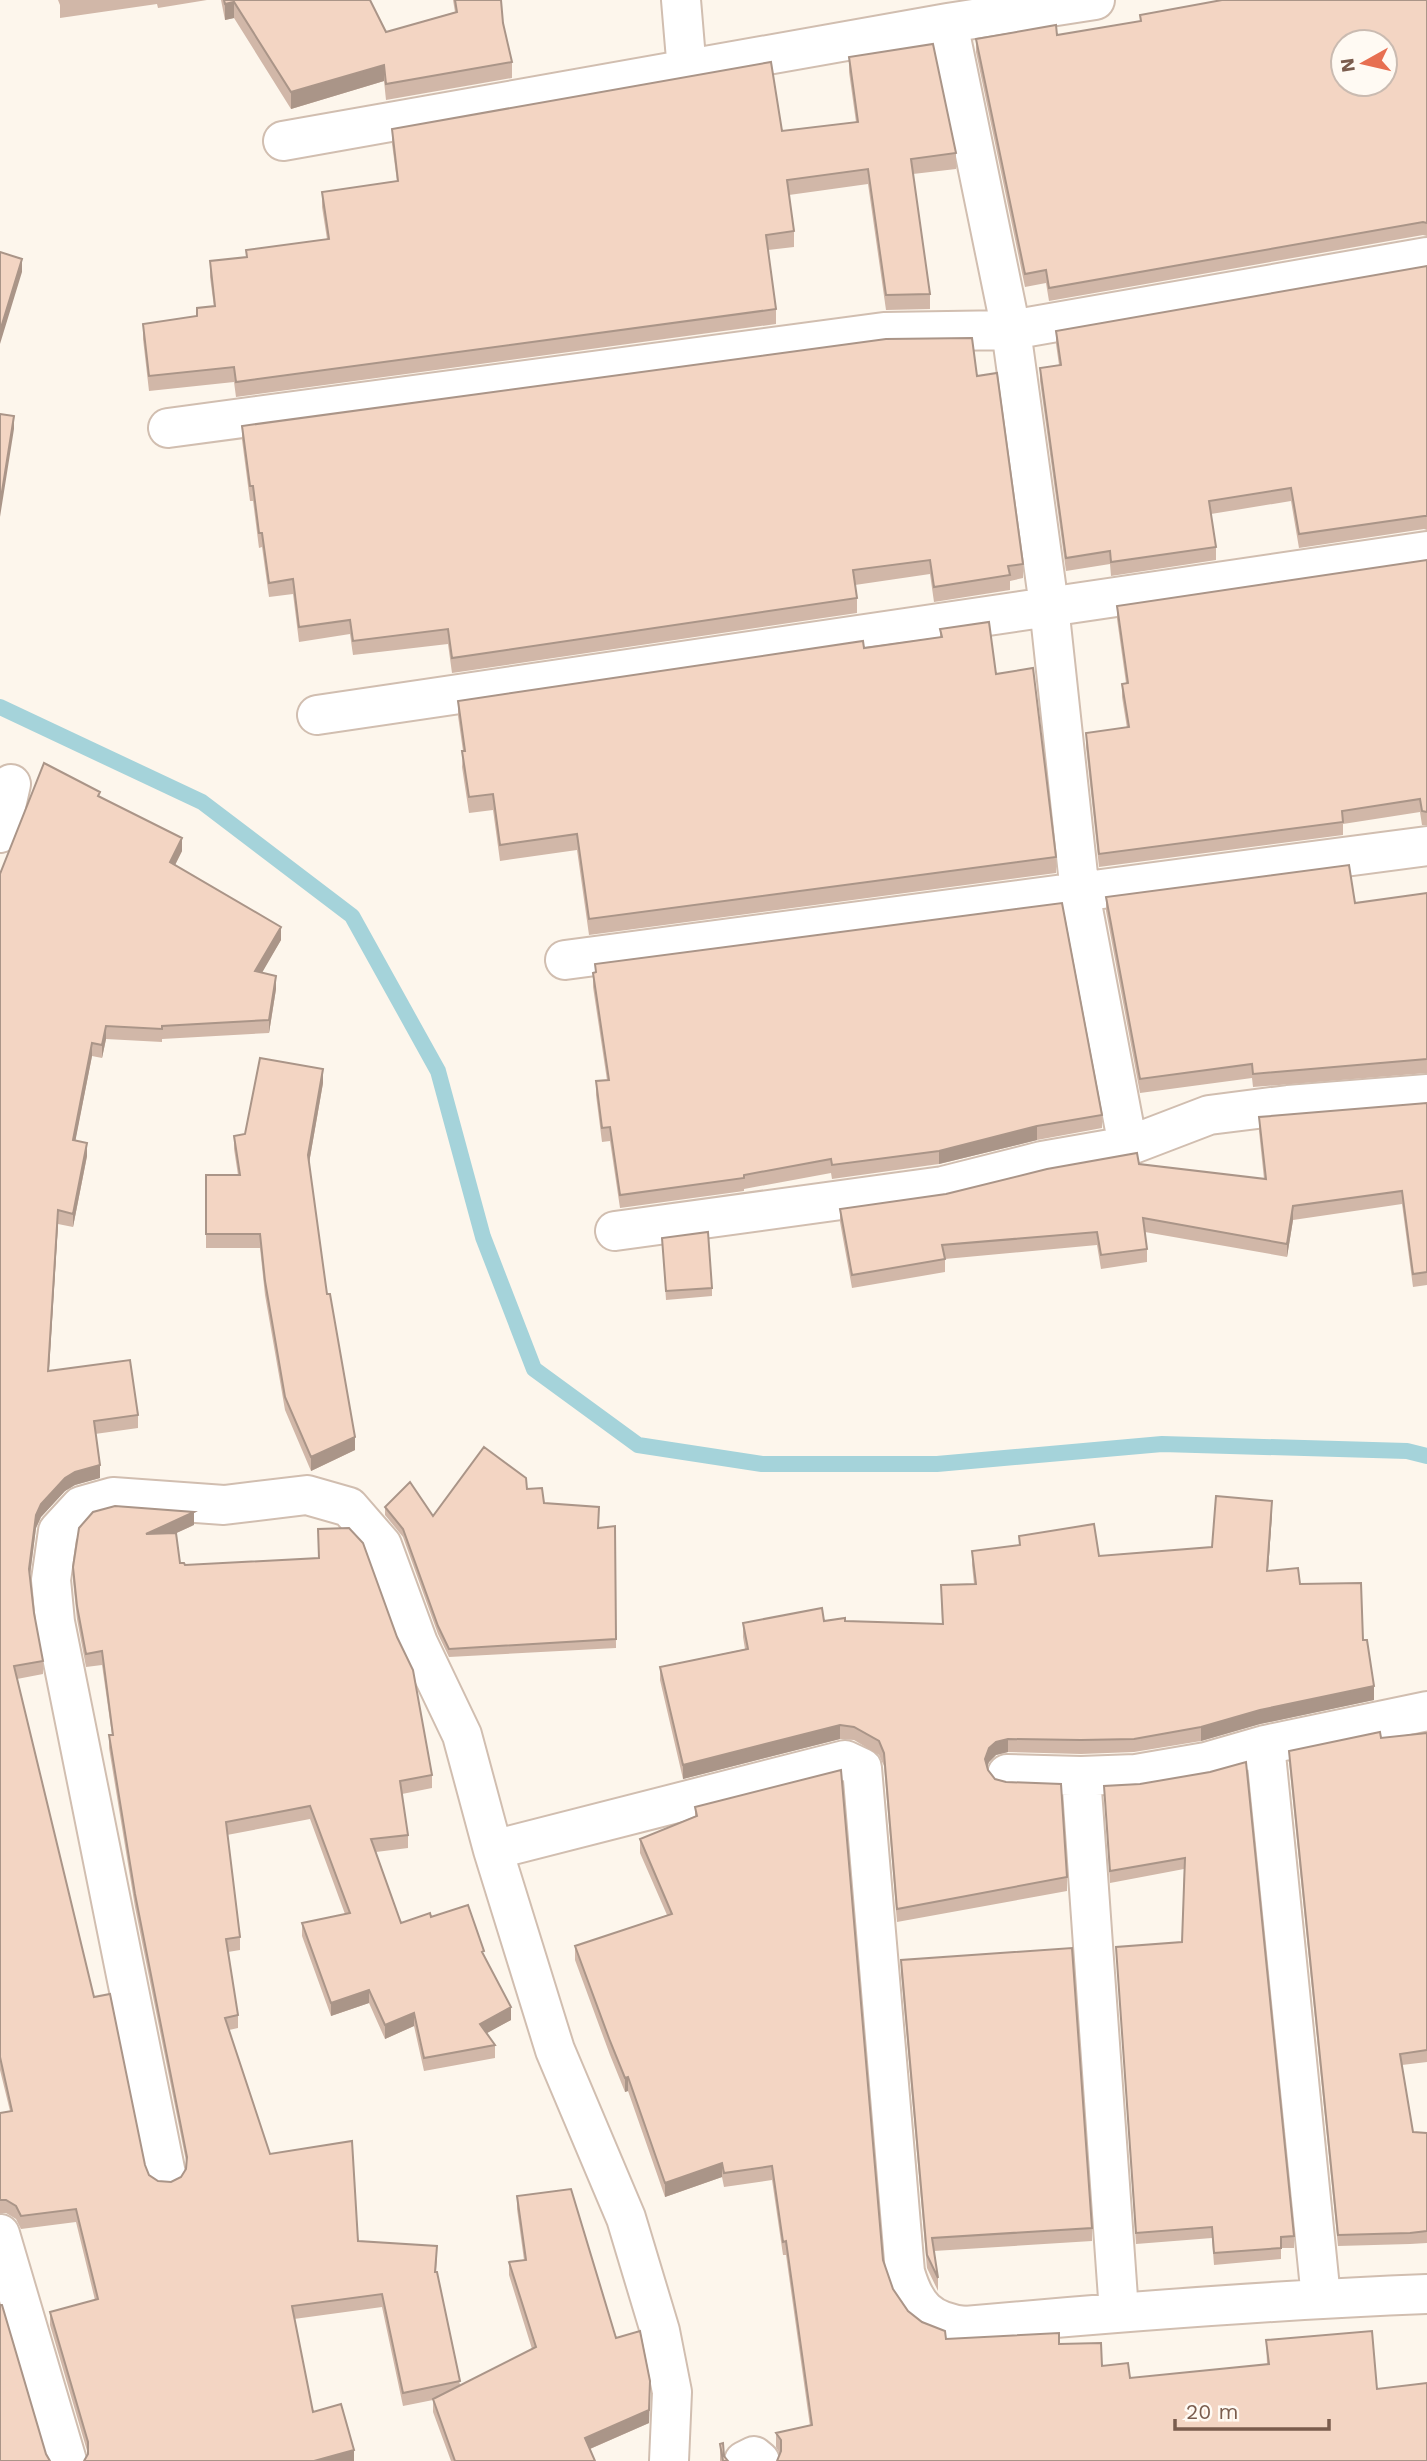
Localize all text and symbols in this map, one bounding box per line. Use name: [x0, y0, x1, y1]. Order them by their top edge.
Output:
north arrow: [1329, 28, 1399, 98]
text: N: [1335, 57, 1360, 74]
scale bar: [1175, 2388, 1329, 2432]
text: 20 m: [1186, 2399, 1238, 2424]

